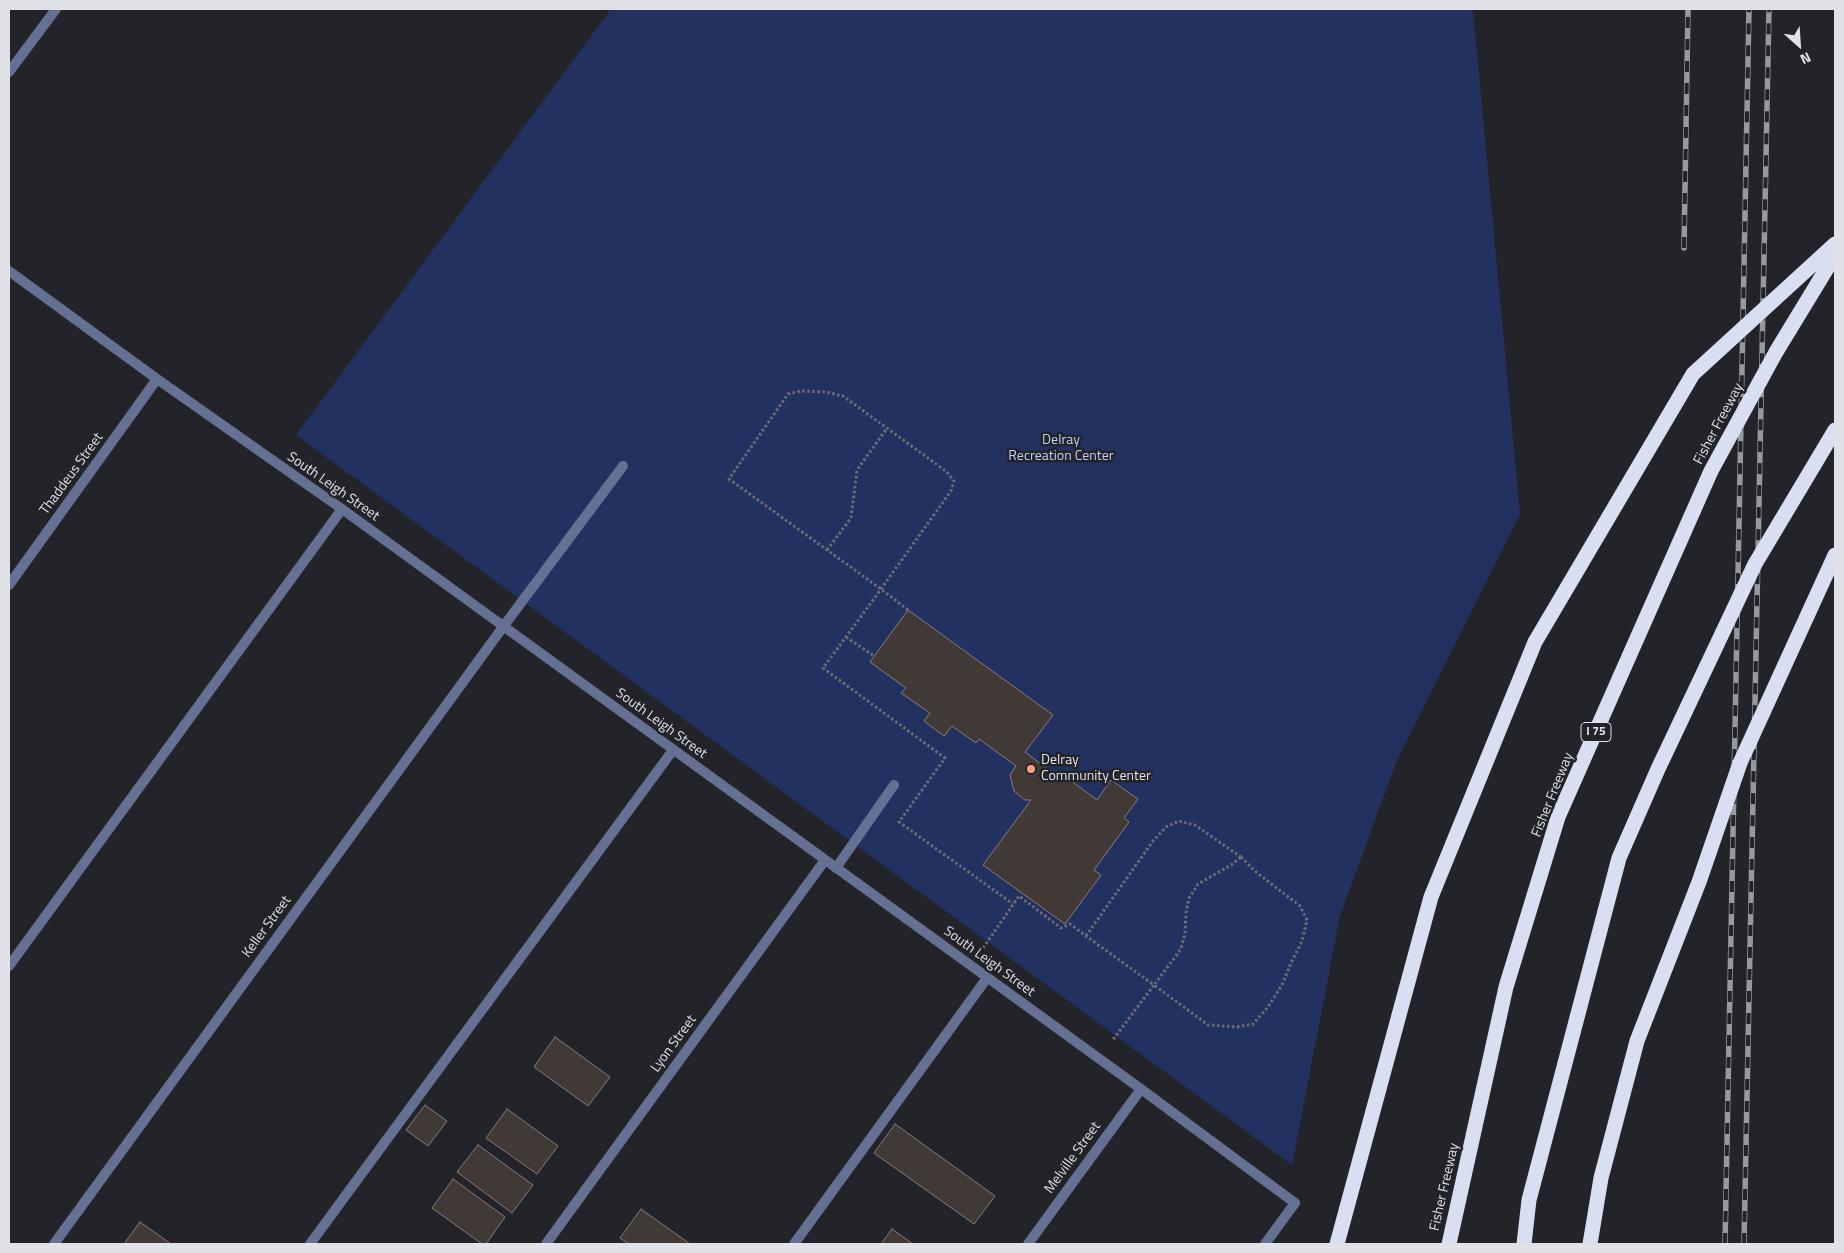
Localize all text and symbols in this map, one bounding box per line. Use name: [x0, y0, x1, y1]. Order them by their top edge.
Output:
north arrow: [1774, 20, 1824, 70]
text: N: [1797, 47, 1815, 70]
street label: Fisher Freeway: [1691, 381, 1747, 467]
street label: Thaddeus Street: [37, 430, 107, 518]
park label: Delray Recreation Center: [1008, 433, 1114, 466]
street label: South Leigh Street: [284, 449, 382, 525]
street label: South Leigh Street: [612, 685, 710, 763]
road number: I 75: [1581, 722, 1611, 742]
street label: Fisher Freeway: [1528, 750, 1578, 840]
place label: Delray Community Center: [1041, 753, 1151, 786]
marker: Delray Community Center: [1025, 763, 1037, 775]
street label: Keller Street: [239, 893, 295, 961]
street label: South Leigh Street: [940, 923, 1038, 1001]
street label: Lyon Street: [648, 1012, 700, 1076]
street label: Melville Street: [1041, 1119, 1105, 1197]
street label: Fisher Freeway: [1427, 1141, 1463, 1233]

